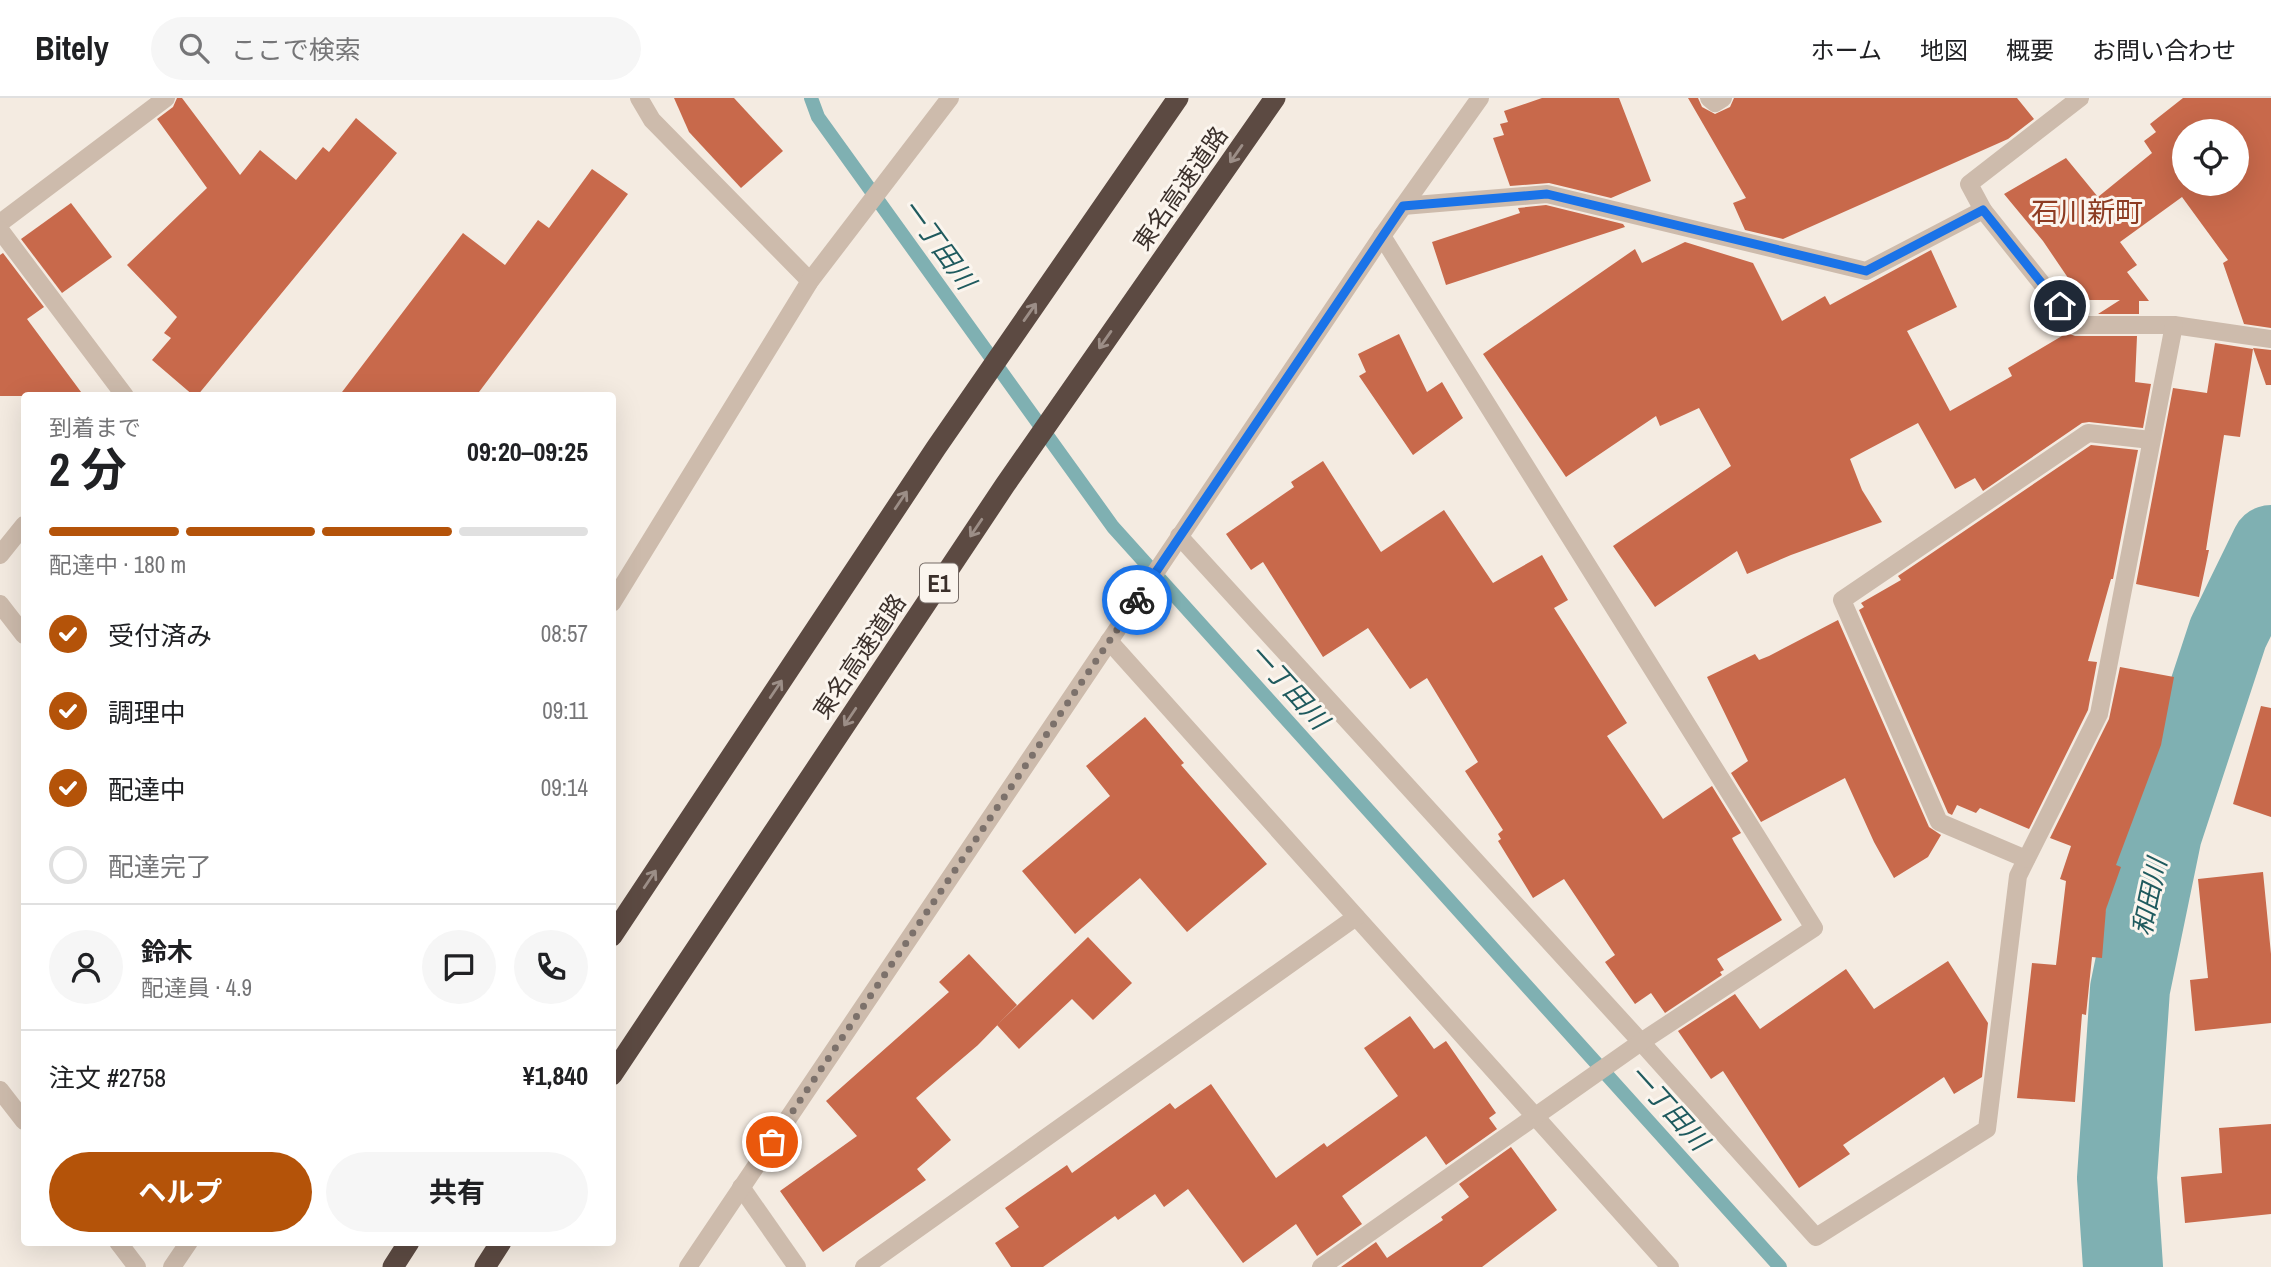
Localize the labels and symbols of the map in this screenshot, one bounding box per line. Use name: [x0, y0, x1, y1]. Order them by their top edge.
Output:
street label: 東名高速道路: [1126, 120, 1234, 256]
one-way arrow: [1229, 144, 1243, 163]
water label: 一丁田川: [894, 192, 985, 299]
district label: 石川新町: [2031, 193, 2143, 231]
pin: [2030, 276, 2090, 336]
one-way arrow: [1023, 303, 1037, 322]
one-way arrow: [1098, 330, 1112, 349]
one-way arrow: [895, 490, 909, 510]
one-way arrow: [969, 517, 983, 537]
road number: E1: [920, 564, 958, 603]
courier: [1102, 565, 1172, 635]
street label: 東名高速道路: [805, 587, 913, 725]
water label: 一丁田川: [1241, 636, 1339, 739]
one-way arrow: [769, 680, 783, 699]
one-way arrow: [843, 707, 857, 726]
water label: 和田川: [2124, 852, 2175, 939]
one-way arrow: [643, 870, 657, 889]
water label: 一丁田川: [1621, 1057, 1719, 1160]
pin: [742, 1112, 802, 1172]

